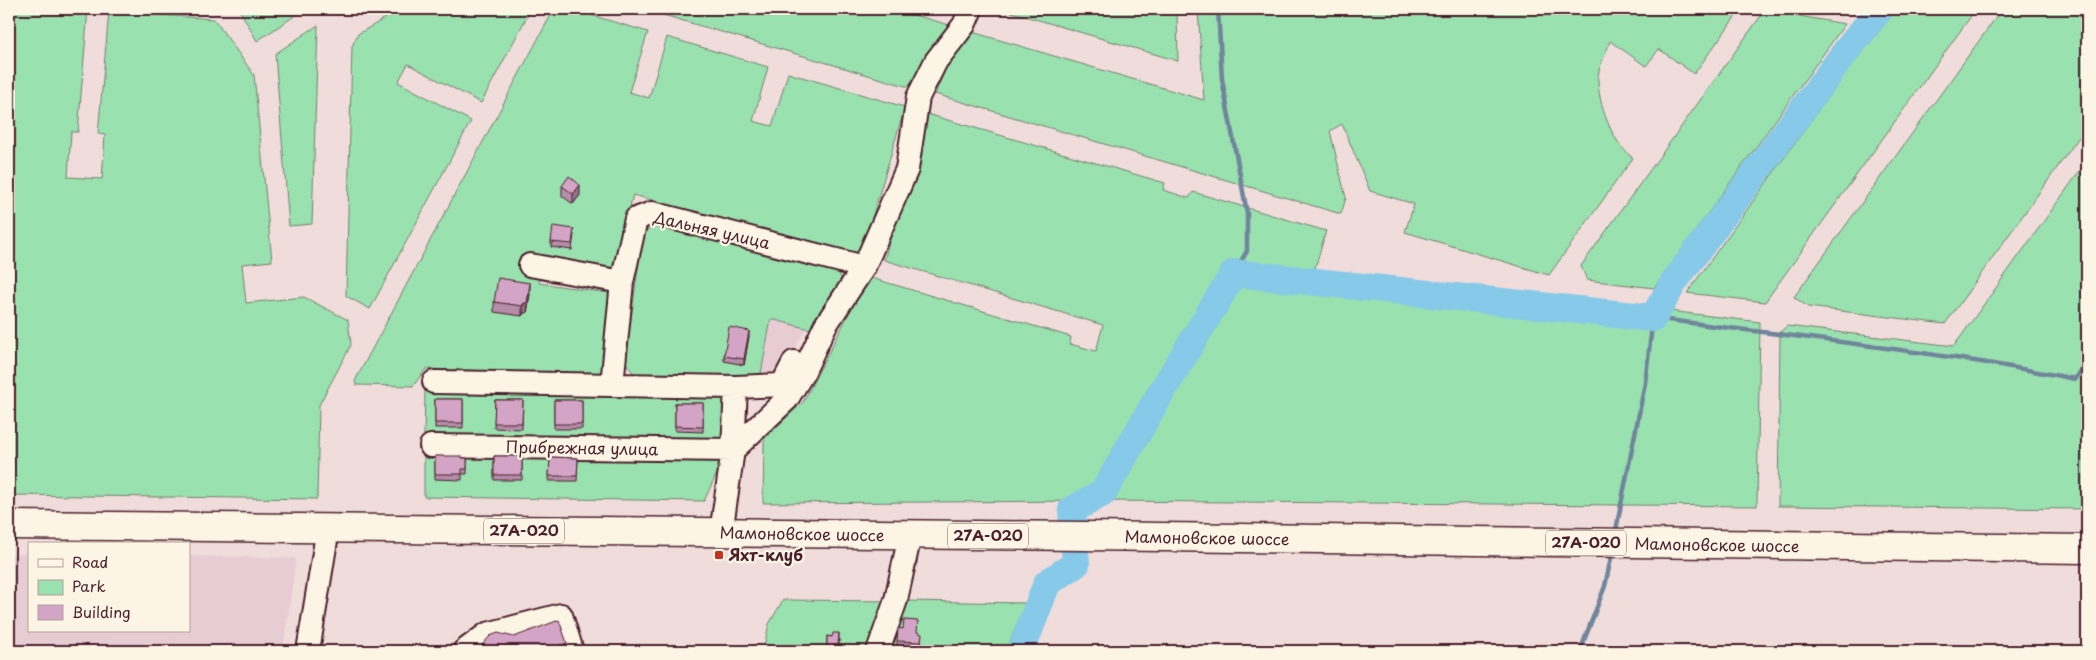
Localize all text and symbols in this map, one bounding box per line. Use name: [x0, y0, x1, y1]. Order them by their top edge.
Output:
street label: Дальняя улица: [651, 204, 773, 254]
street label: Прибрежная улица: [506, 434, 658, 460]
road number: 27А-020: [484, 518, 564, 544]
street label: Мамоновское шоссе: [719, 520, 885, 546]
road number: 27А-020: [948, 524, 1028, 548]
street label: Мамоновское шоссе: [1124, 524, 1290, 550]
road number: 27А-020: [1546, 530, 1626, 556]
street label: Мамоновское шоссе: [1634, 531, 1800, 557]
legend: [28, 542, 190, 632]
place label: Яхт-клуб: [728, 542, 803, 566]
marker: Яхт-клуб: [713, 549, 725, 561]
text: Road: [72, 550, 108, 573]
text: Park: [72, 574, 106, 597]
text: Building: [72, 600, 131, 623]

